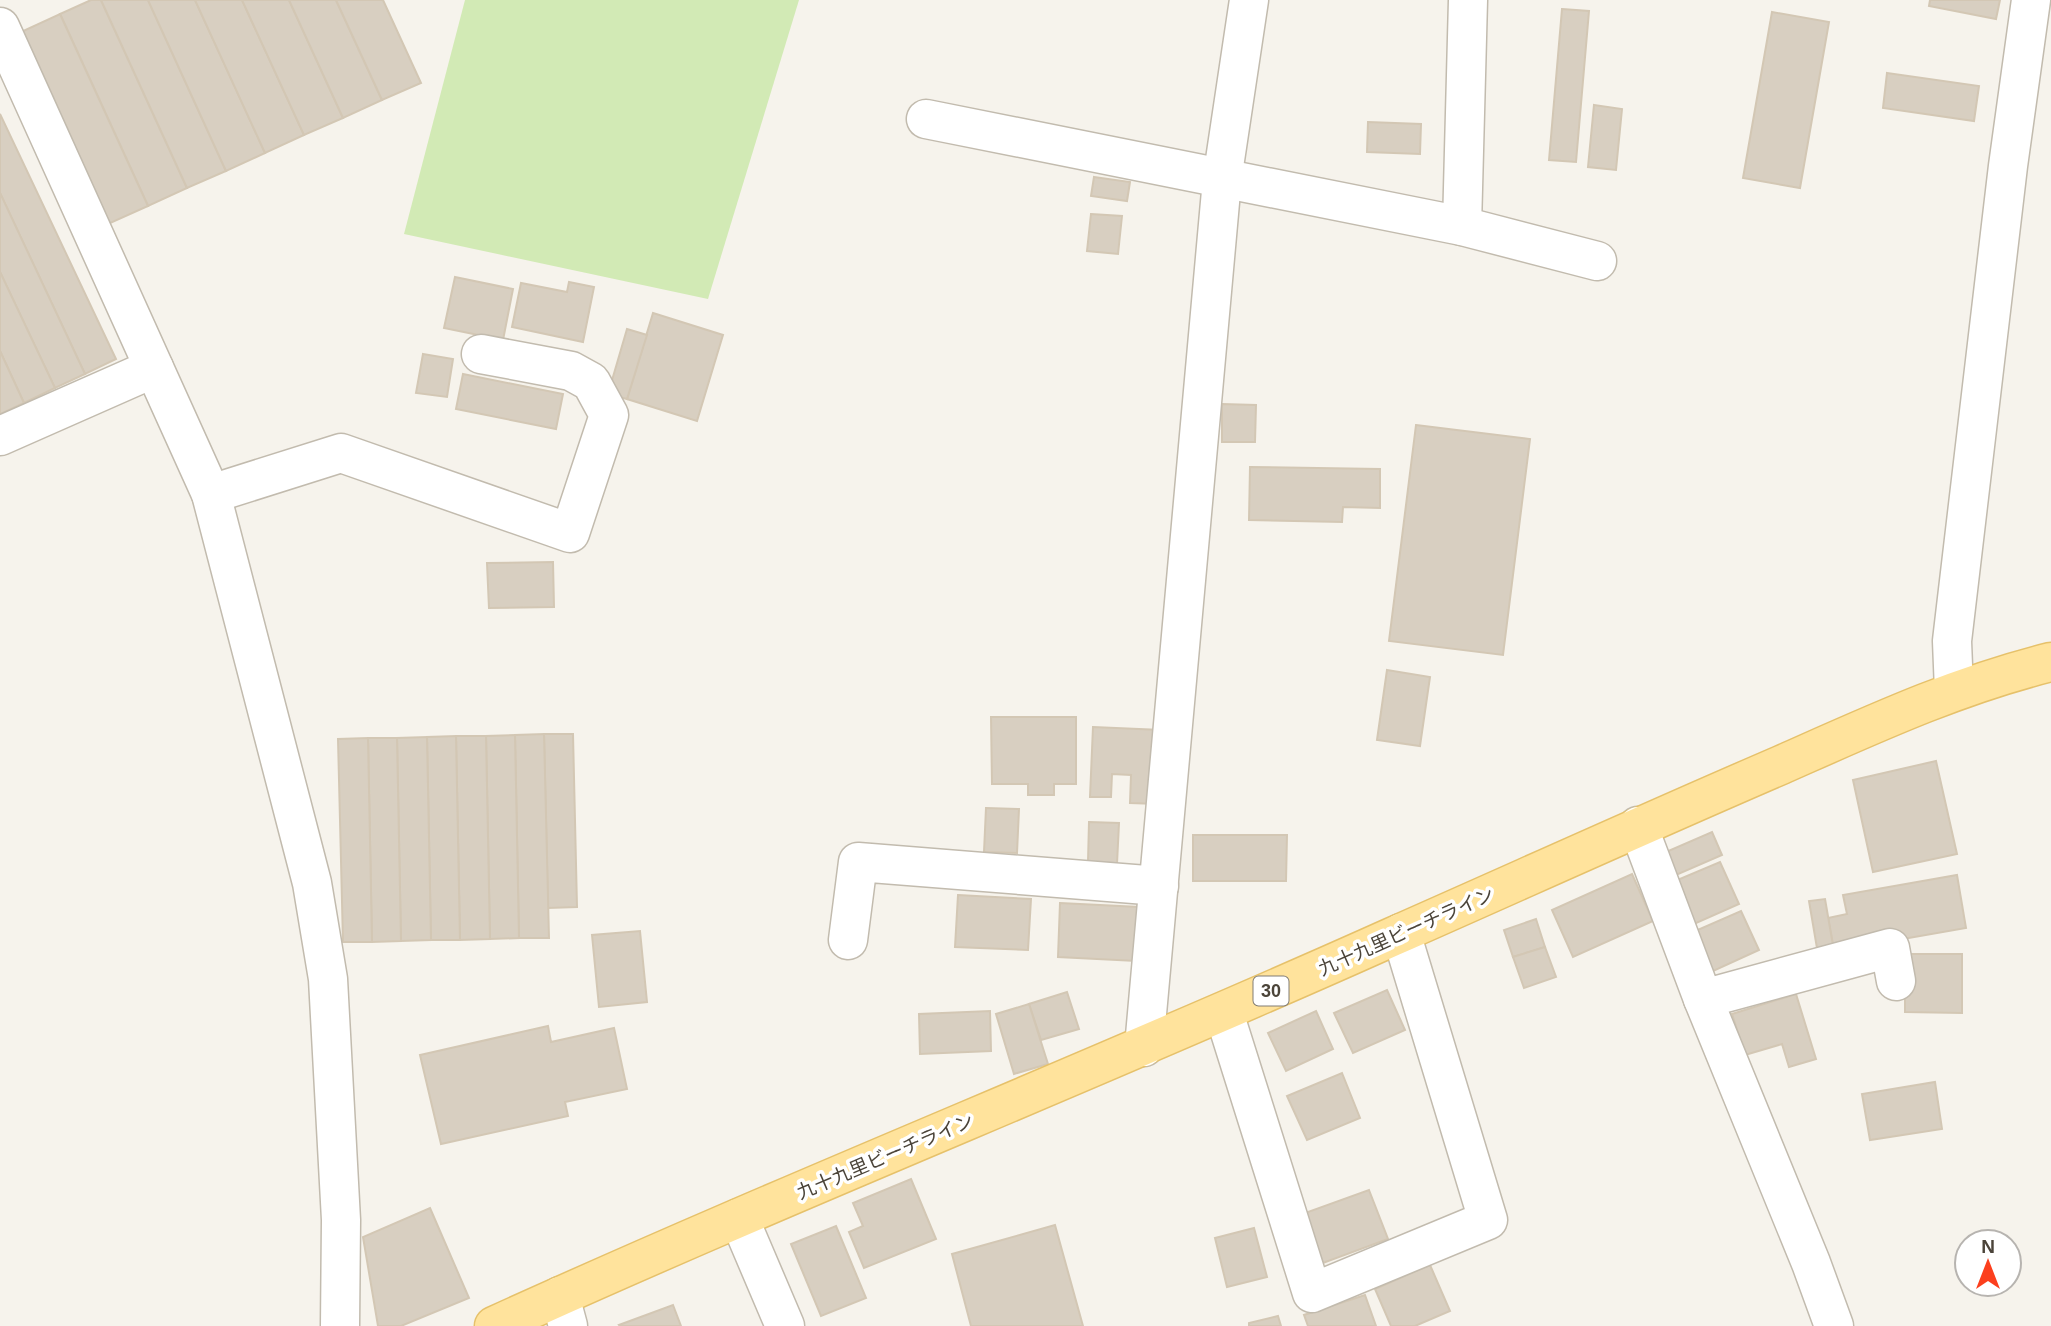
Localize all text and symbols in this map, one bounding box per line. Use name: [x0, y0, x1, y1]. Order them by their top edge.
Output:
street label: 九十九里ビーチライン: [1315, 883, 1497, 980]
road number: 30: [1254, 976, 1288, 1006]
street label: 九十九里ビーチライン: [794, 1110, 977, 1203]
north arrow: [1953, 1228, 2023, 1298]
text: N: [1981, 1236, 1995, 1257]

